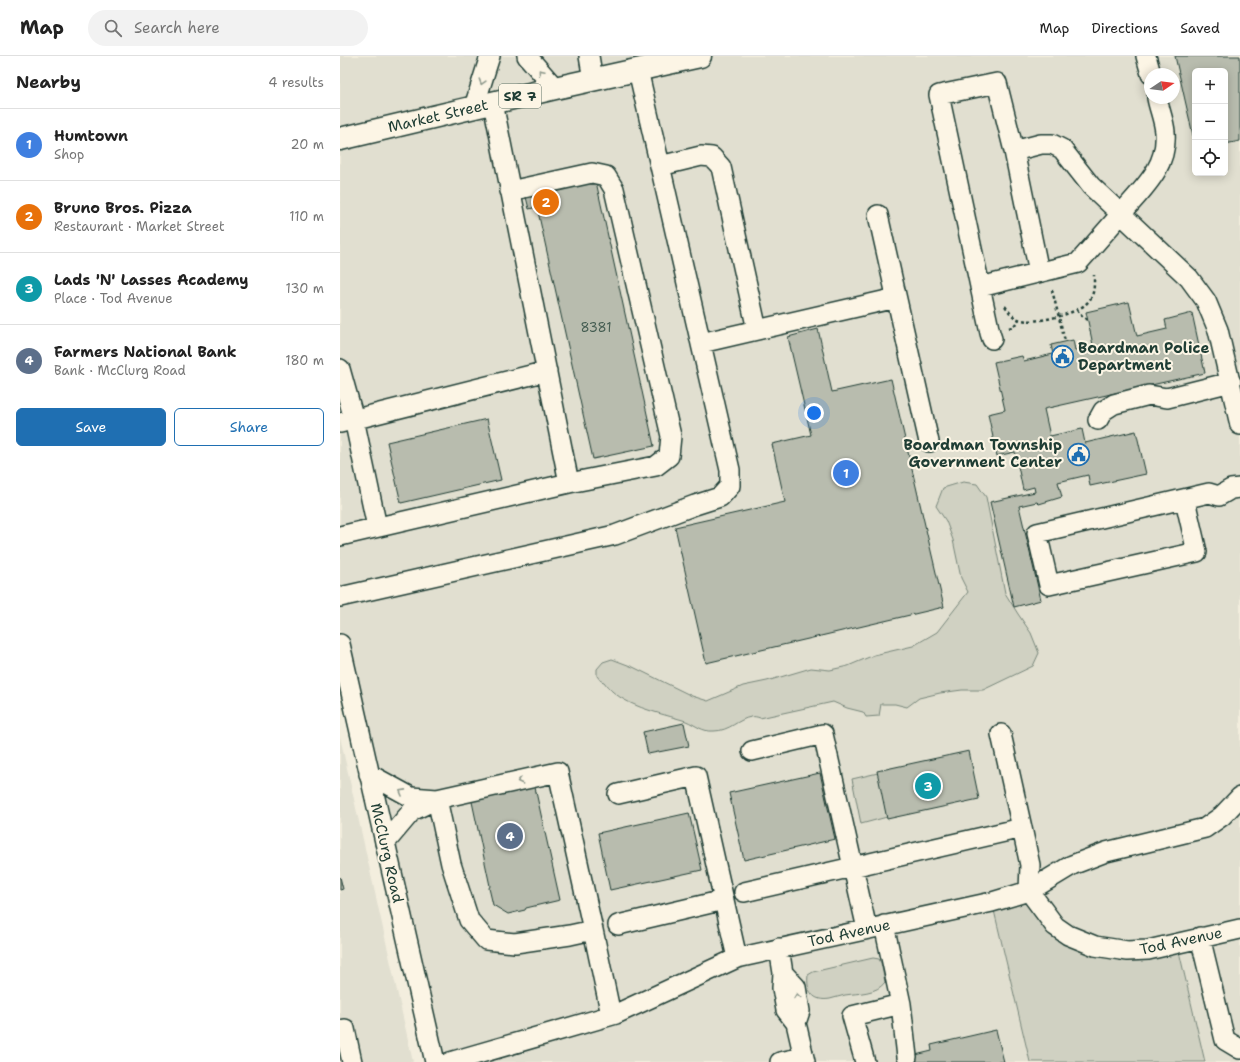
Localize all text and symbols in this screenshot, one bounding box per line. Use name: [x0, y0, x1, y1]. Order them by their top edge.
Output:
search box: [88, 10, 368, 46]
text: Map: [20, 15, 64, 40]
icon: search: [102, 17, 124, 39]
text: Search here: [134, 18, 220, 38]
text: Map: [1040, 19, 1070, 37]
text: Directions: [1092, 19, 1158, 37]
text: Saved: [1180, 19, 1220, 37]
north arrow: [1144, 68, 1180, 104]
map controls: [1192, 68, 1228, 176]
button: +: [1192, 68, 1228, 104]
one-way arrow: [539, 69, 546, 77]
text: Nearby: [16, 71, 81, 93]
text: 4 results: [268, 74, 324, 91]
one-way arrow: [478, 78, 487, 85]
road number: SR 7: [499, 84, 541, 108]
street label: Market Street: [386, 95, 490, 137]
button: −: [1192, 104, 1228, 140]
text: Humtown: [54, 126, 128, 146]
text: 1: [26, 136, 32, 153]
text: 20 m: [291, 136, 324, 153]
button: locate: [1192, 140, 1228, 176]
text: Shop: [54, 146, 84, 163]
pin: 2: [533, 187, 559, 217]
text: Bruno Bros. Pizza: [54, 198, 192, 218]
text: 2: [24, 208, 34, 225]
text: 110 m: [289, 208, 324, 225]
text: Restaurant · Market Street: [54, 218, 225, 235]
text: Lads 'N' Lasses Academy: [54, 270, 249, 290]
text: 3: [24, 280, 34, 297]
text: 130 m: [286, 280, 324, 297]
text: Place · Tod Avenue: [54, 290, 173, 307]
house number: 8381: [580, 319, 612, 336]
place label: Boardman Police Department: [1078, 338, 1209, 375]
text: Farmers National Bank: [54, 342, 237, 362]
public building icon: Boardman Police Department: [1050, 344, 1076, 370]
text: 4: [24, 352, 34, 369]
text: 180 m: [285, 352, 324, 369]
text: Bank · McClurg Road: [54, 362, 186, 379]
your location: [804, 403, 824, 423]
button: Save: [16, 408, 166, 446]
button: Share: [174, 408, 324, 446]
place label: Boardman Township Government Center: [903, 435, 1062, 472]
public building icon: Boardman Township Government Center: [1065, 441, 1091, 467]
pin: 1: [833, 458, 859, 488]
pin: 3: [915, 771, 941, 801]
one-way arrow: [516, 776, 523, 784]
one-way arrow: [399, 789, 406, 796]
street label: McClurg Road: [366, 801, 408, 905]
pin: 4: [497, 821, 523, 851]
street label: Tod Avenue: [806, 914, 892, 952]
street label: Tod Avenue: [1138, 922, 1224, 960]
one-way arrow: [793, 993, 802, 999]

